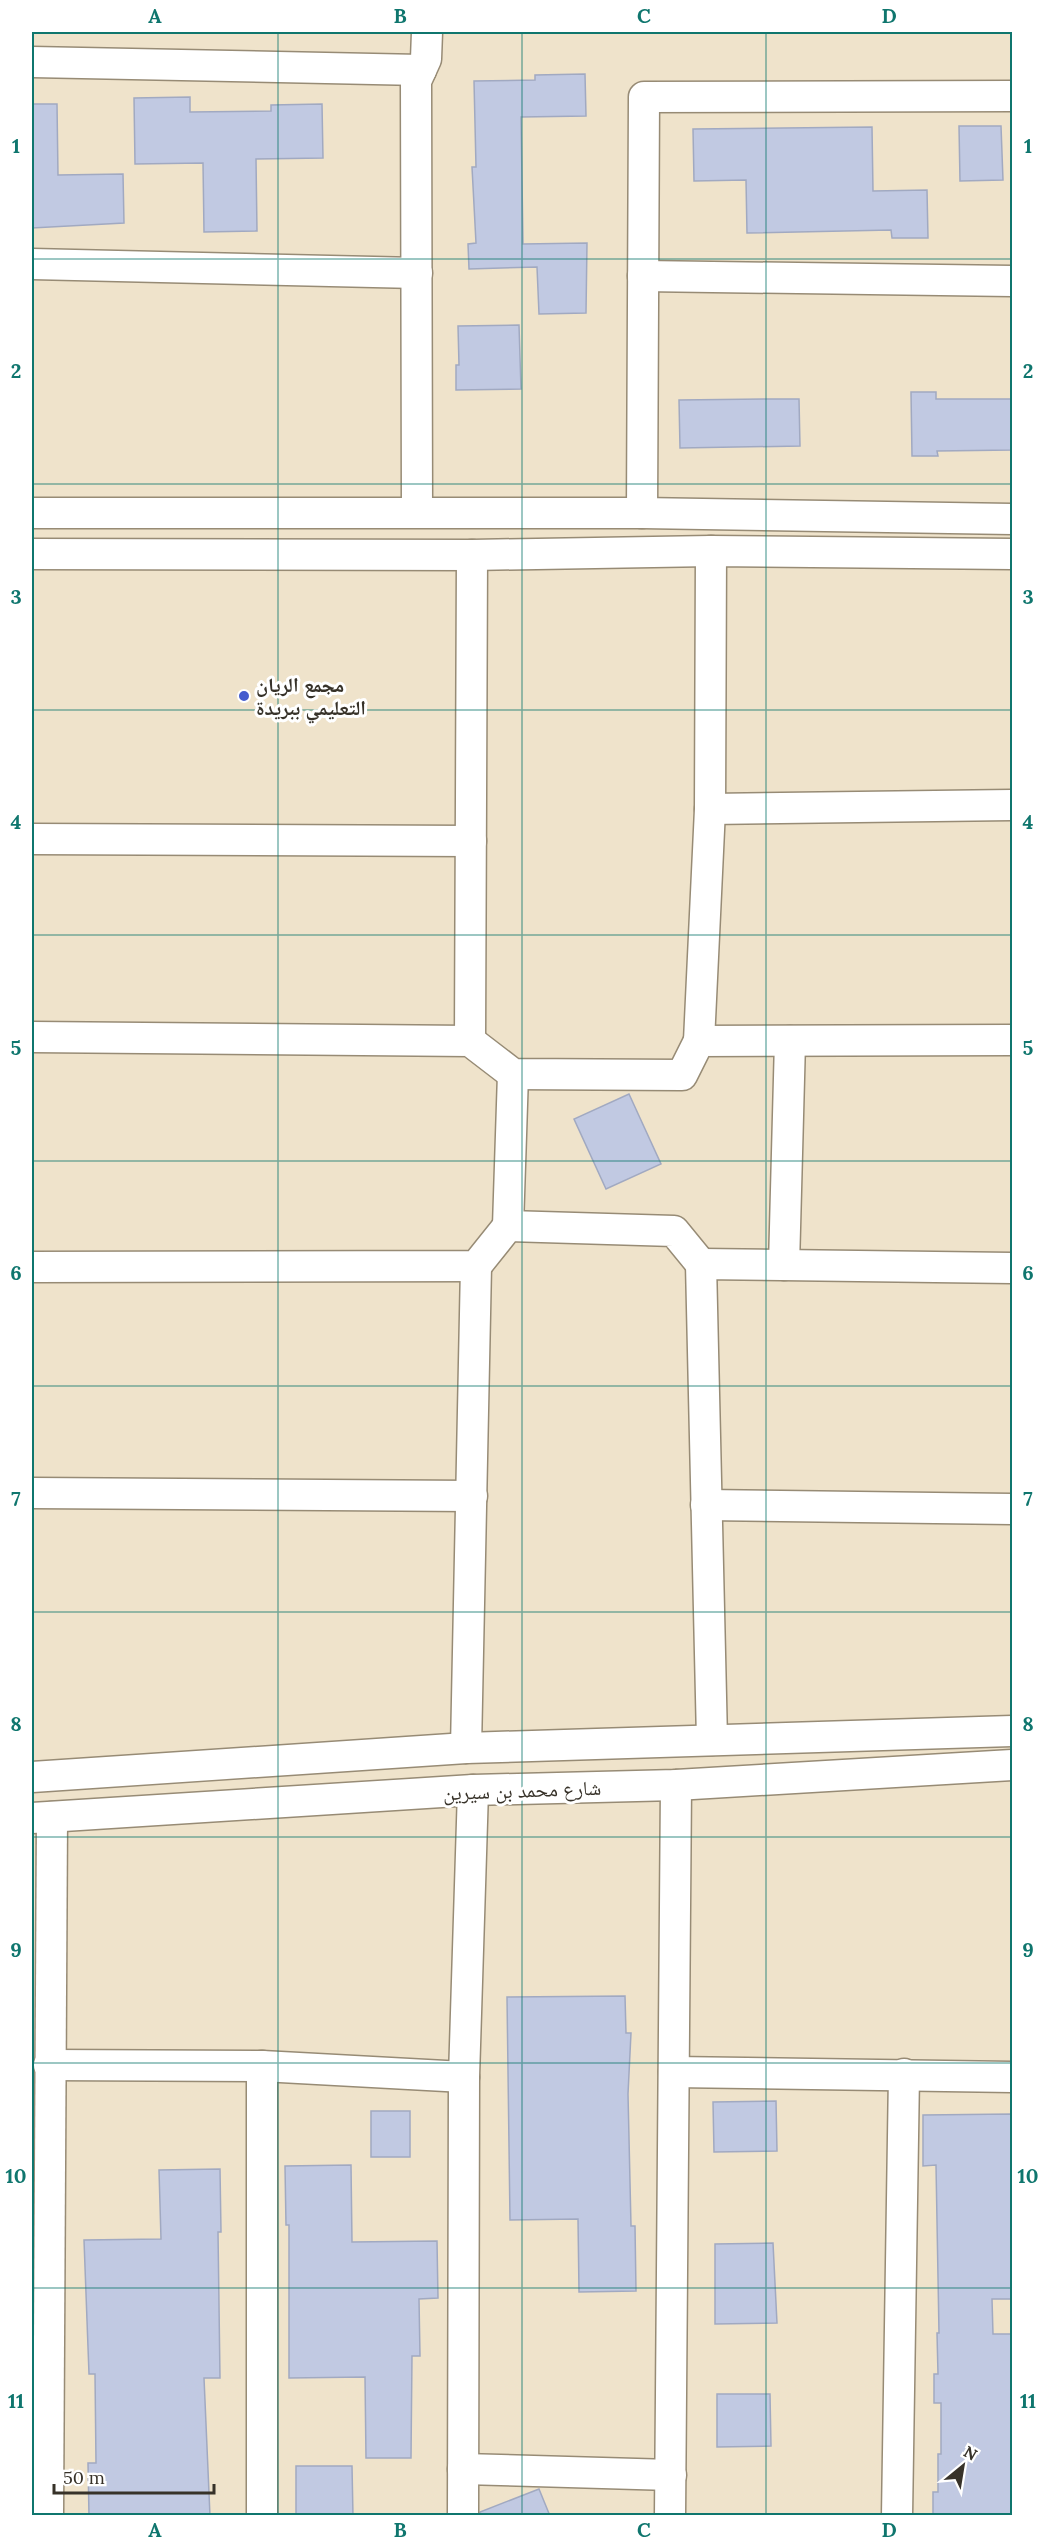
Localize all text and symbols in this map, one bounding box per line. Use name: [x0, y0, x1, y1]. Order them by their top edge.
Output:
text: A: [148, 3, 162, 28]
text: B: [393, 3, 407, 28]
text: C: [637, 3, 651, 28]
text: D: [881, 3, 897, 28]
text: 1: [12, 133, 20, 158]
text: 1: [1024, 133, 1032, 158]
text: 2: [11, 358, 21, 383]
text: 2: [1023, 358, 1033, 383]
text: 3: [10, 584, 22, 609]
text: 3: [1022, 584, 1034, 609]
place label: مجمع الريان التعليمي ببريدة: [256, 672, 366, 723]
marker: مجمع الريان التعليمي ببريدة: [237, 689, 251, 703]
text: 4: [11, 809, 22, 834]
text: 4: [1023, 809, 1034, 834]
text: 5: [11, 1035, 22, 1060]
text: 5: [1023, 1035, 1034, 1060]
text: 6: [10, 1260, 22, 1285]
text: 6: [1022, 1260, 1034, 1285]
text: 7: [11, 1486, 21, 1511]
text: 7: [1023, 1486, 1033, 1511]
text: 8: [10, 1711, 22, 1736]
text: 8: [1022, 1711, 1034, 1736]
street label: شارع محمد بن سيرين: [443, 1775, 602, 1806]
text: 9: [10, 1937, 22, 1962]
text: 9: [1022, 1937, 1034, 1962]
text: 10: [6, 2163, 26, 2188]
text: 10: [1018, 2163, 1038, 2188]
text: 11: [8, 2388, 24, 2413]
text: 11: [1020, 2388, 1036, 2413]
north arrow: [933, 2436, 993, 2496]
text: N: [960, 2441, 981, 2465]
scale bar: [54, 2457, 214, 2495]
text: 50 m: [63, 2466, 105, 2489]
text: A: [148, 2517, 162, 2542]
text: B: [393, 2517, 407, 2542]
text: C: [637, 2517, 651, 2542]
text: D: [881, 2517, 897, 2542]

